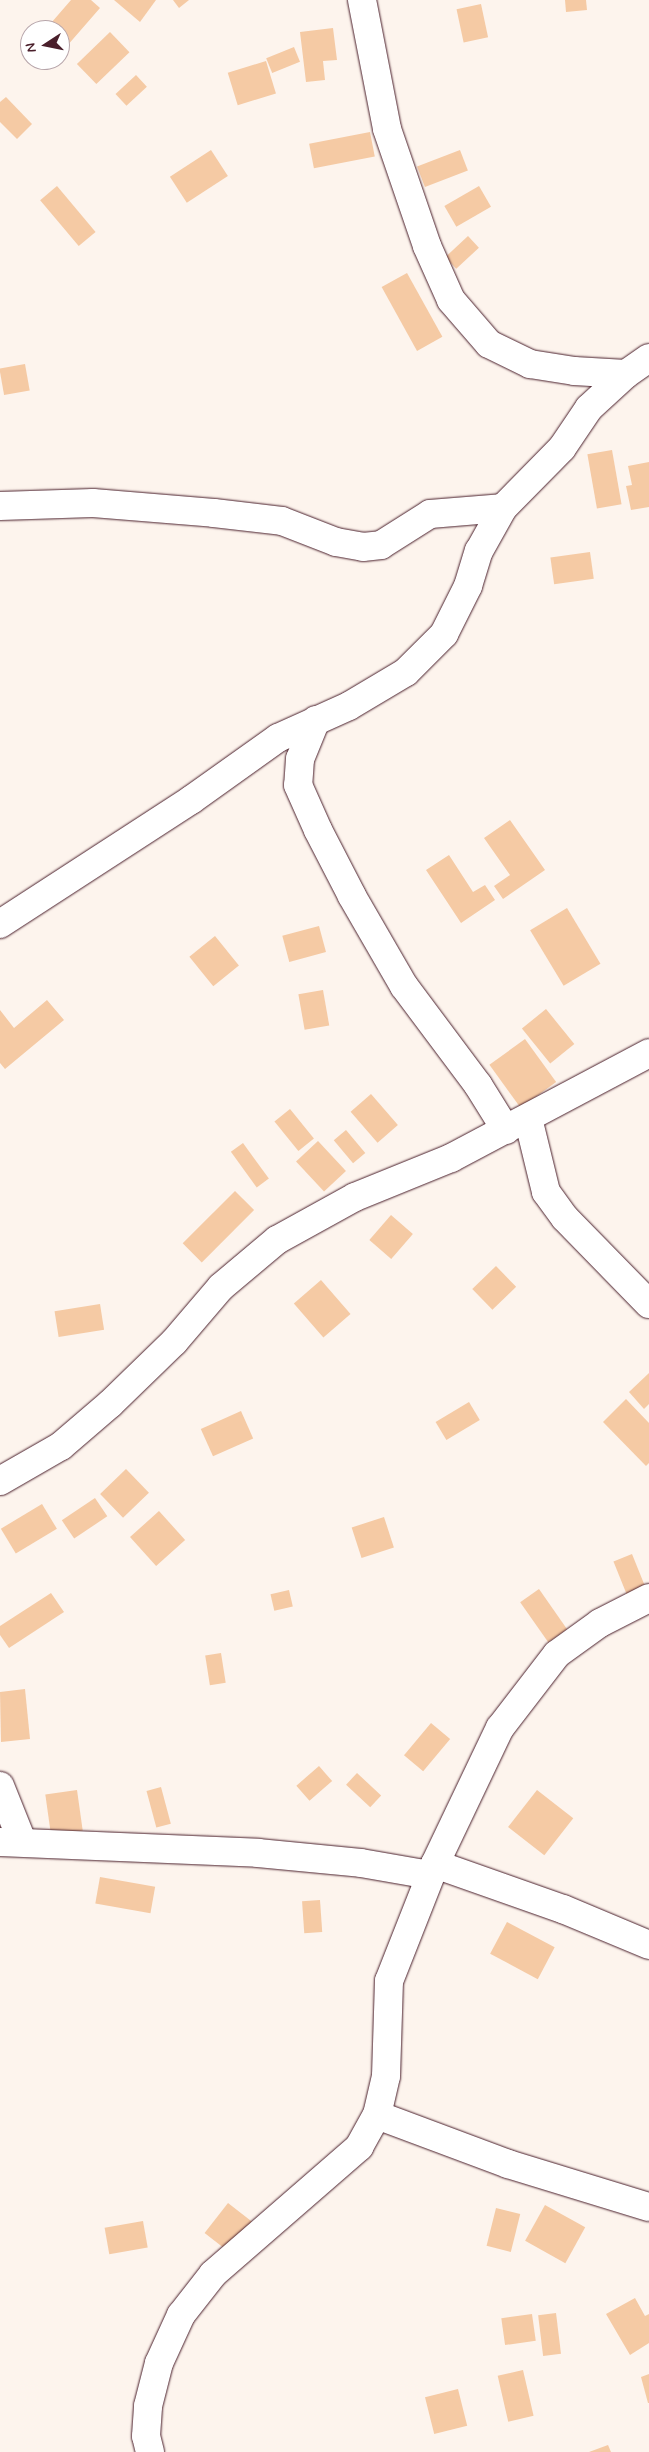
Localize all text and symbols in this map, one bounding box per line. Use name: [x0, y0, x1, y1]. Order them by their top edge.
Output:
north arrow: [20, 20, 70, 70]
text: N: [22, 41, 41, 54]

